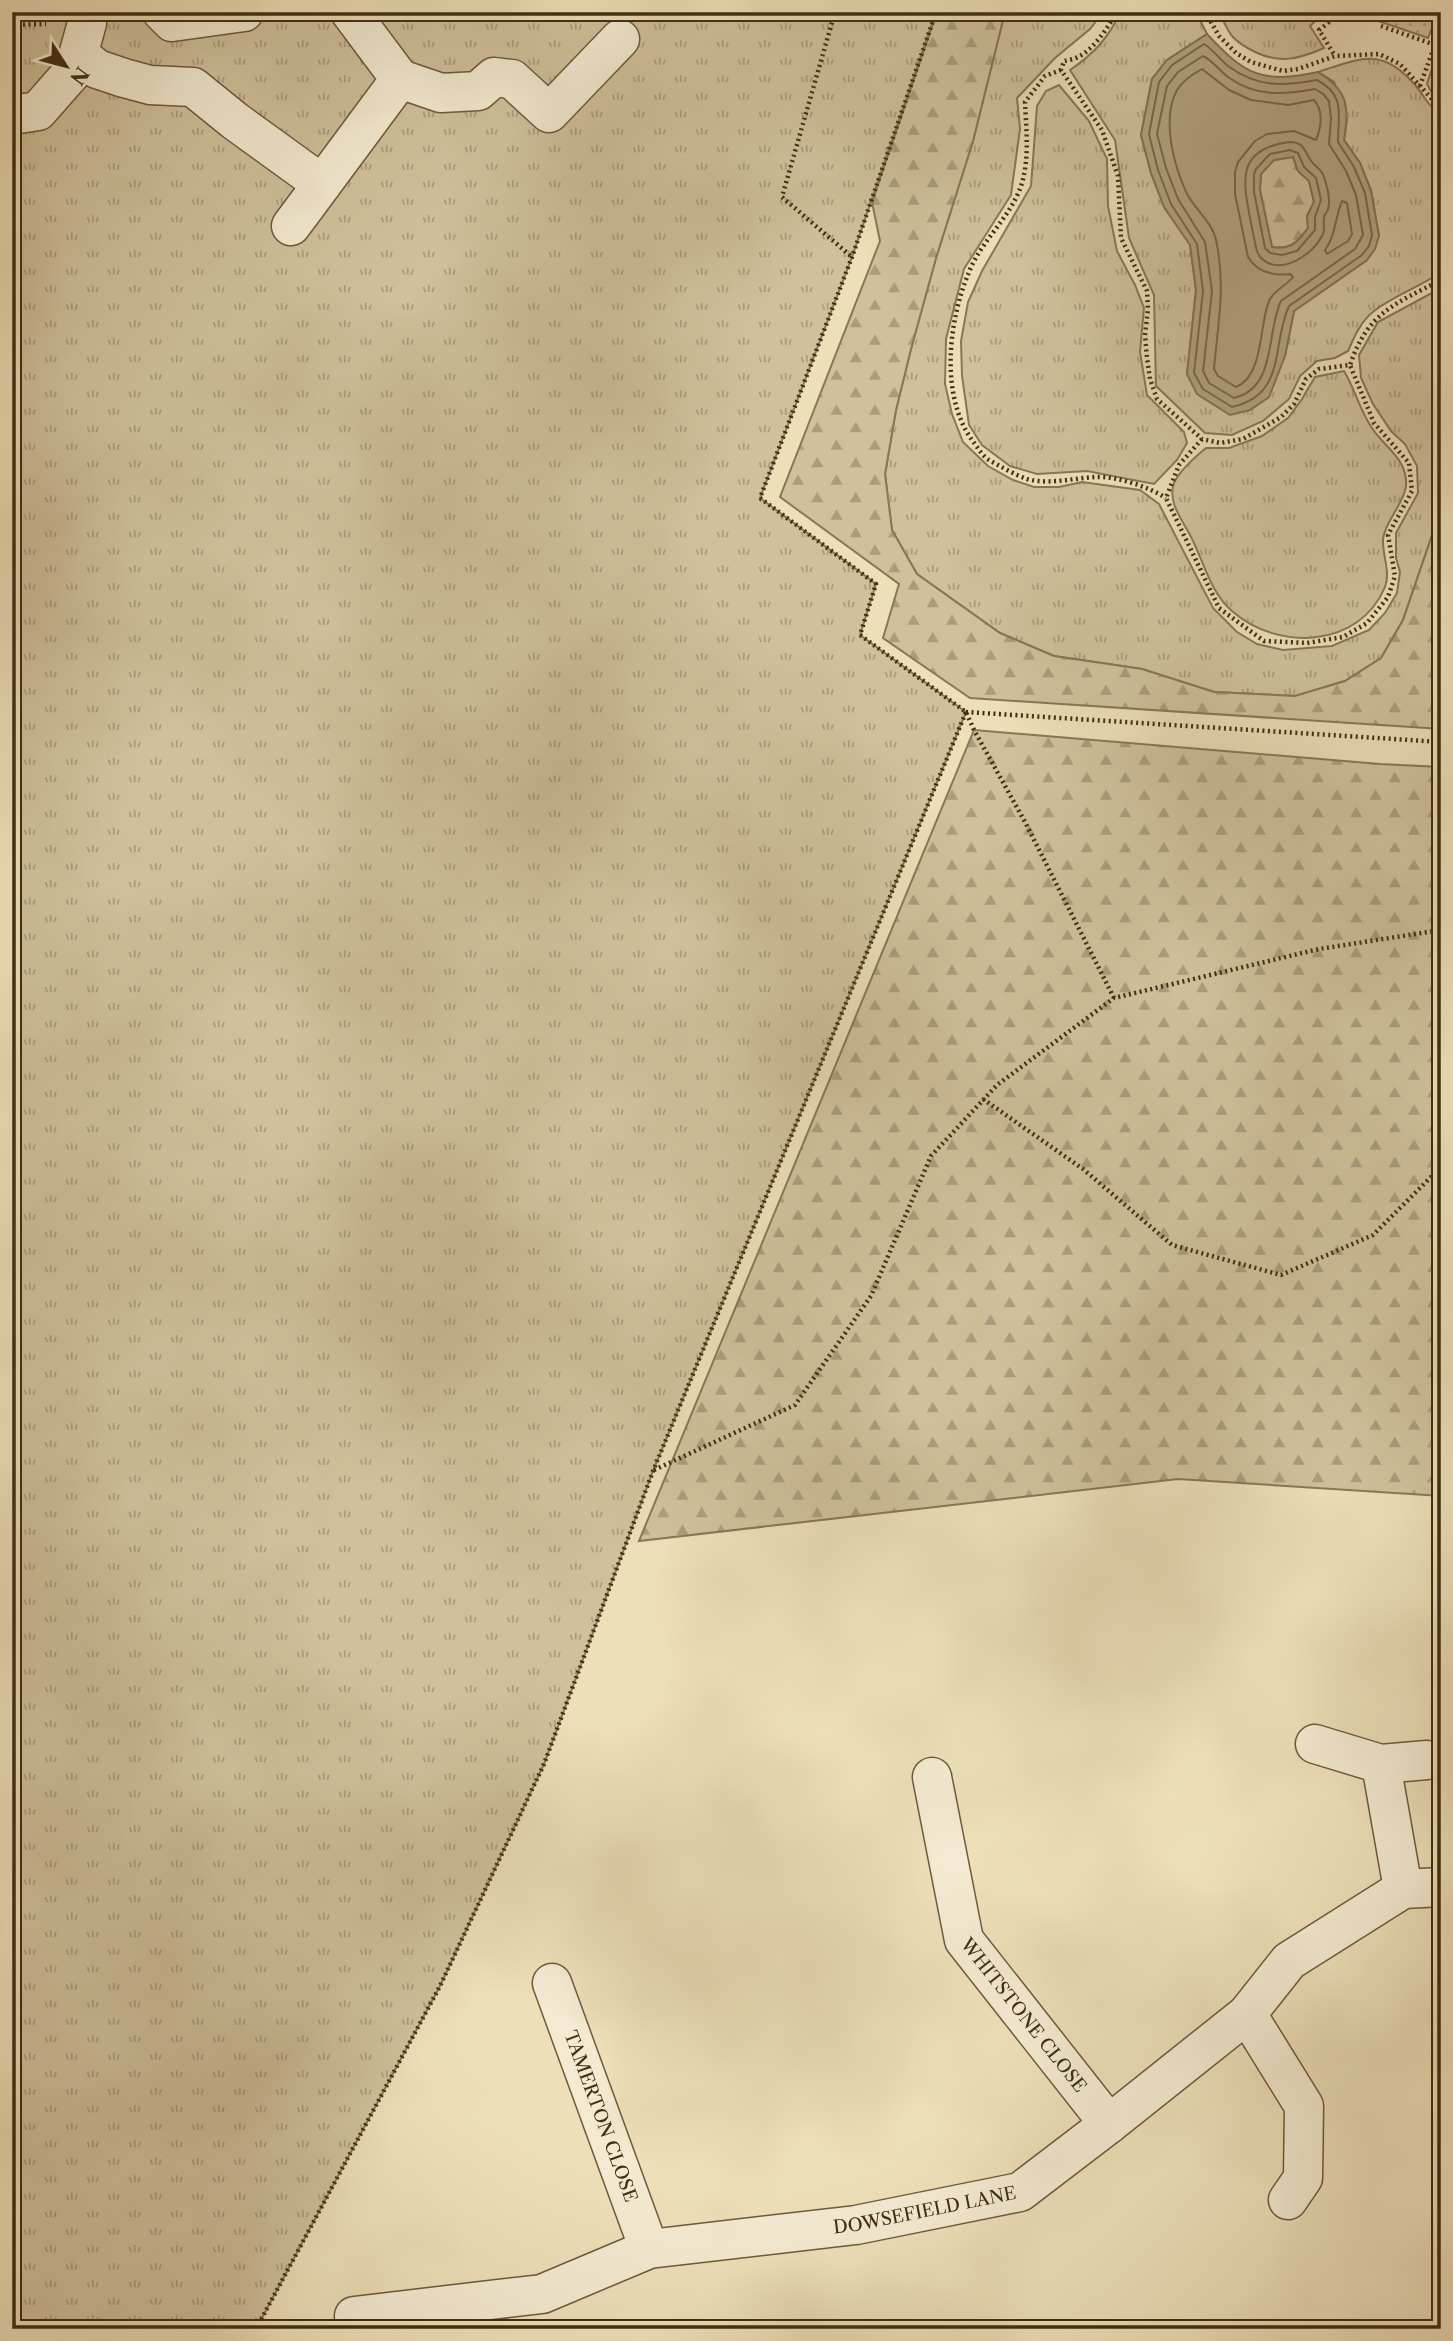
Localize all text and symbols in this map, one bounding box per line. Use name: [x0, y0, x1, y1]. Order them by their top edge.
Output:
north arrow: [32, 32, 102, 102]
text: N: [65, 62, 94, 89]
street label: WHITSTONE CLOSE: [955, 1933, 1091, 2097]
street label: TAMERTON CLOSE: [559, 2028, 642, 2205]
street label: DOWSEFIELD LANE: [832, 2182, 1018, 2239]

